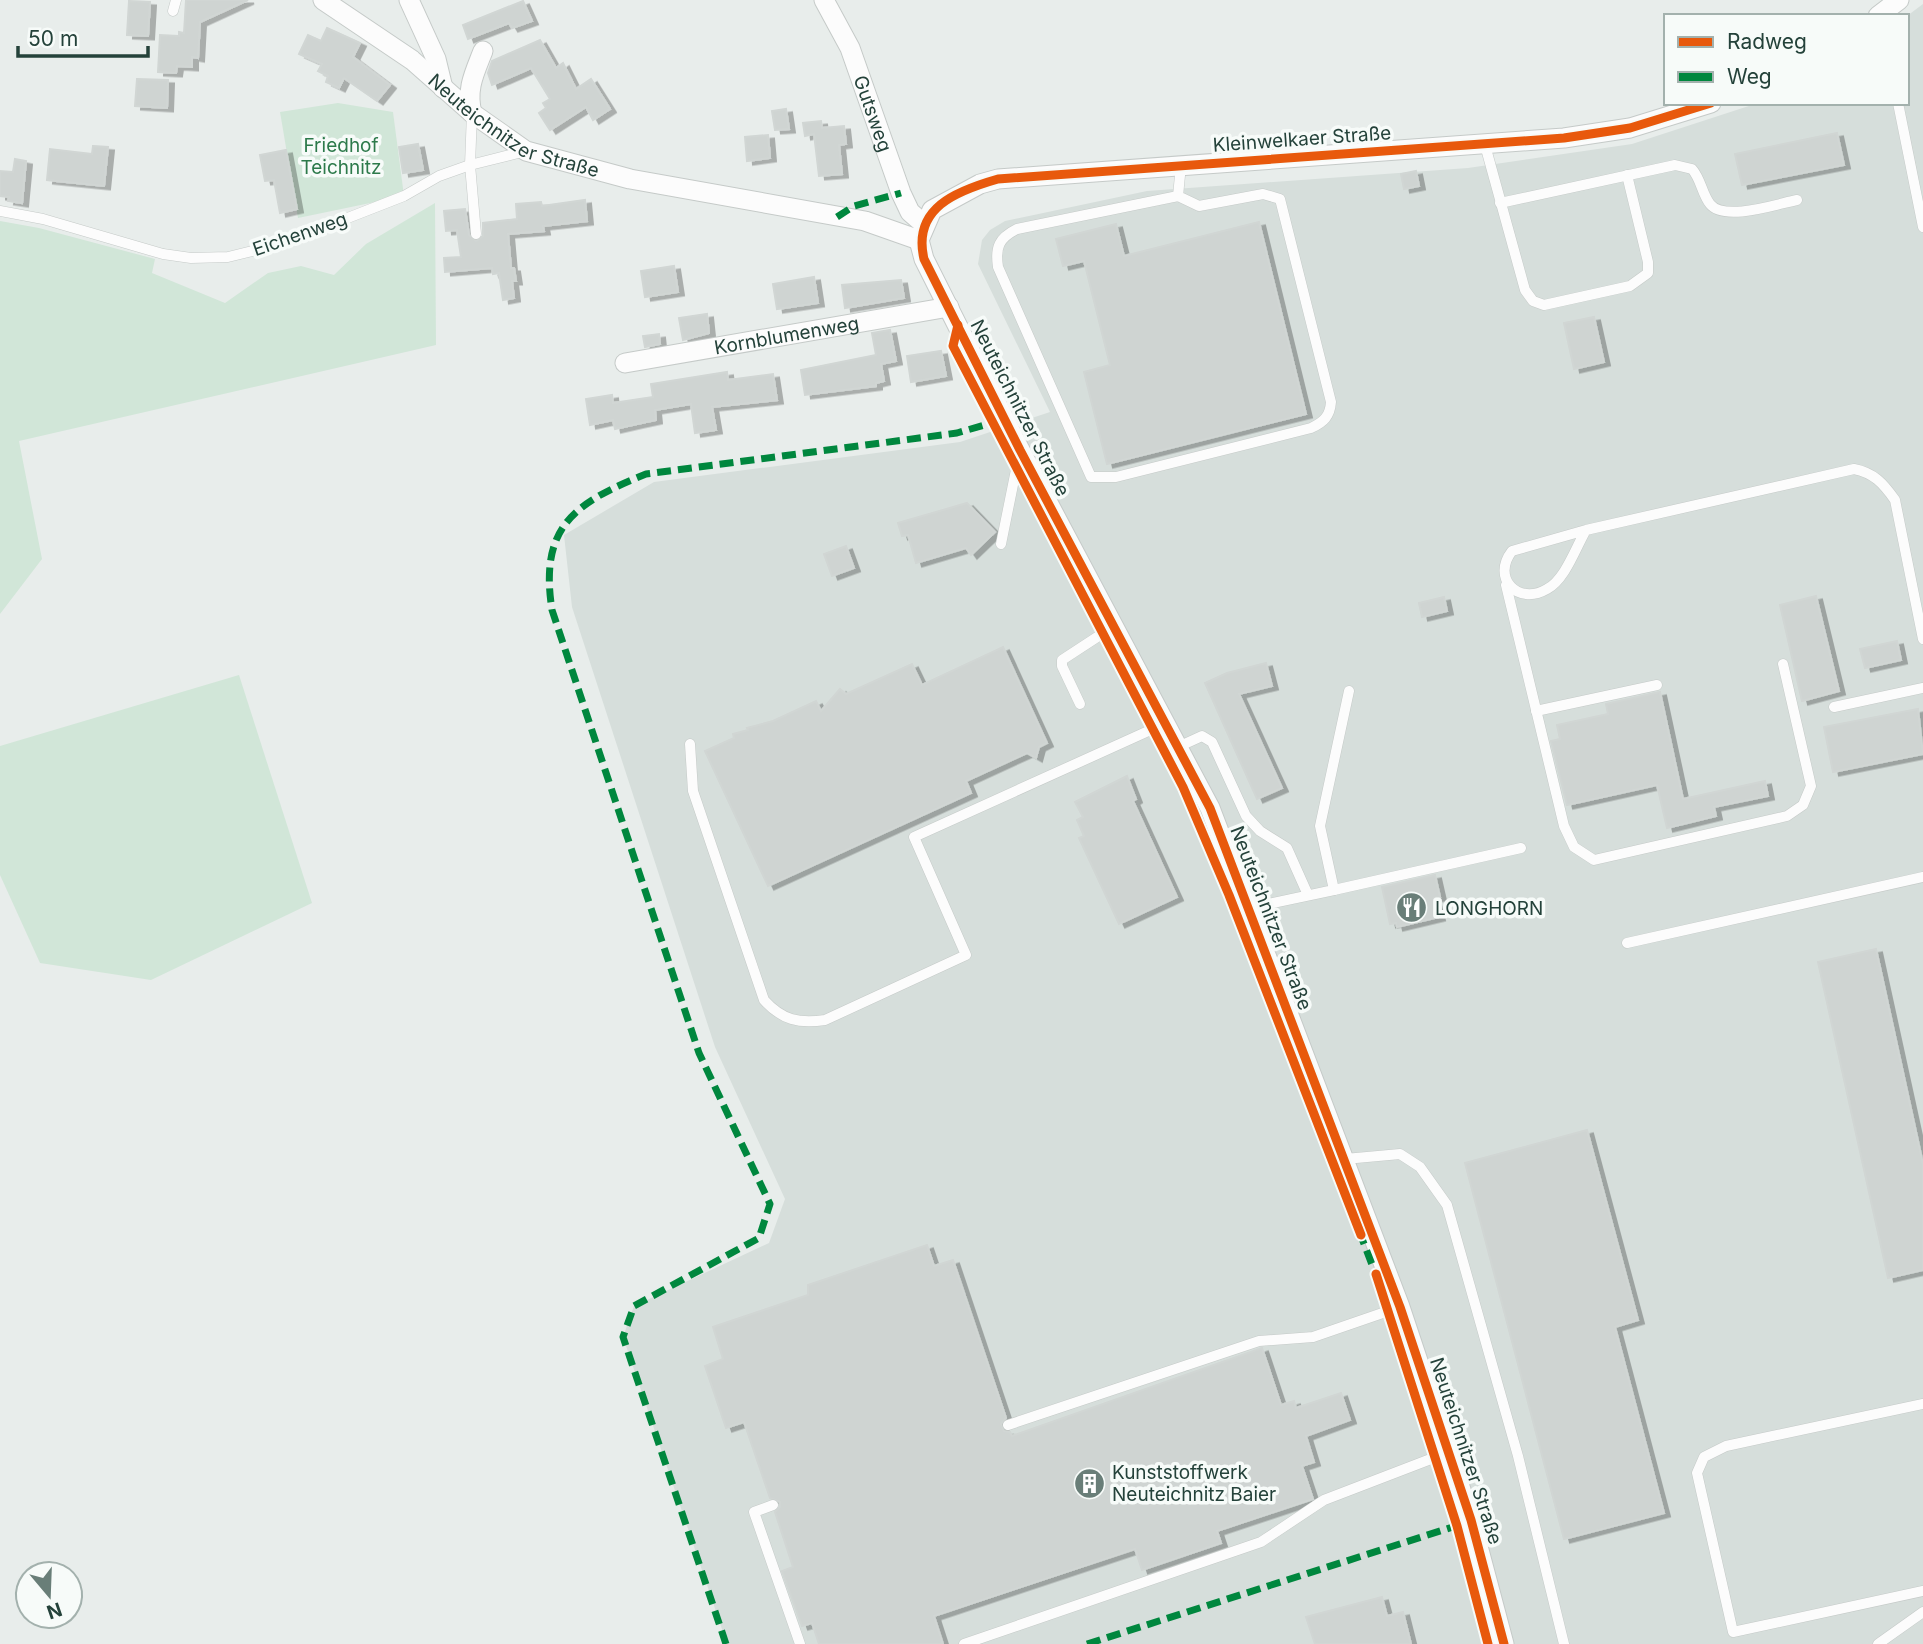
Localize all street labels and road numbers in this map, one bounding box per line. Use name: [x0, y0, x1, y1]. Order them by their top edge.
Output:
street label: Neuteichnitzer Straße: [424, 69, 602, 182]
street label: Gutsweg: [849, 72, 897, 155]
street label: Kleinwelkaer Straße: [1212, 121, 1392, 157]
street label: Eichenweg: [250, 207, 350, 261]
street label: Kornblumenweg: [712, 311, 861, 359]
street label: Neuteichnitzer Straße: [965, 316, 1075, 500]
street label: Neuteichnitzer Straße: [1225, 823, 1317, 1013]
street label: Neuteichnitzer Straße: [1425, 1355, 1507, 1547]

